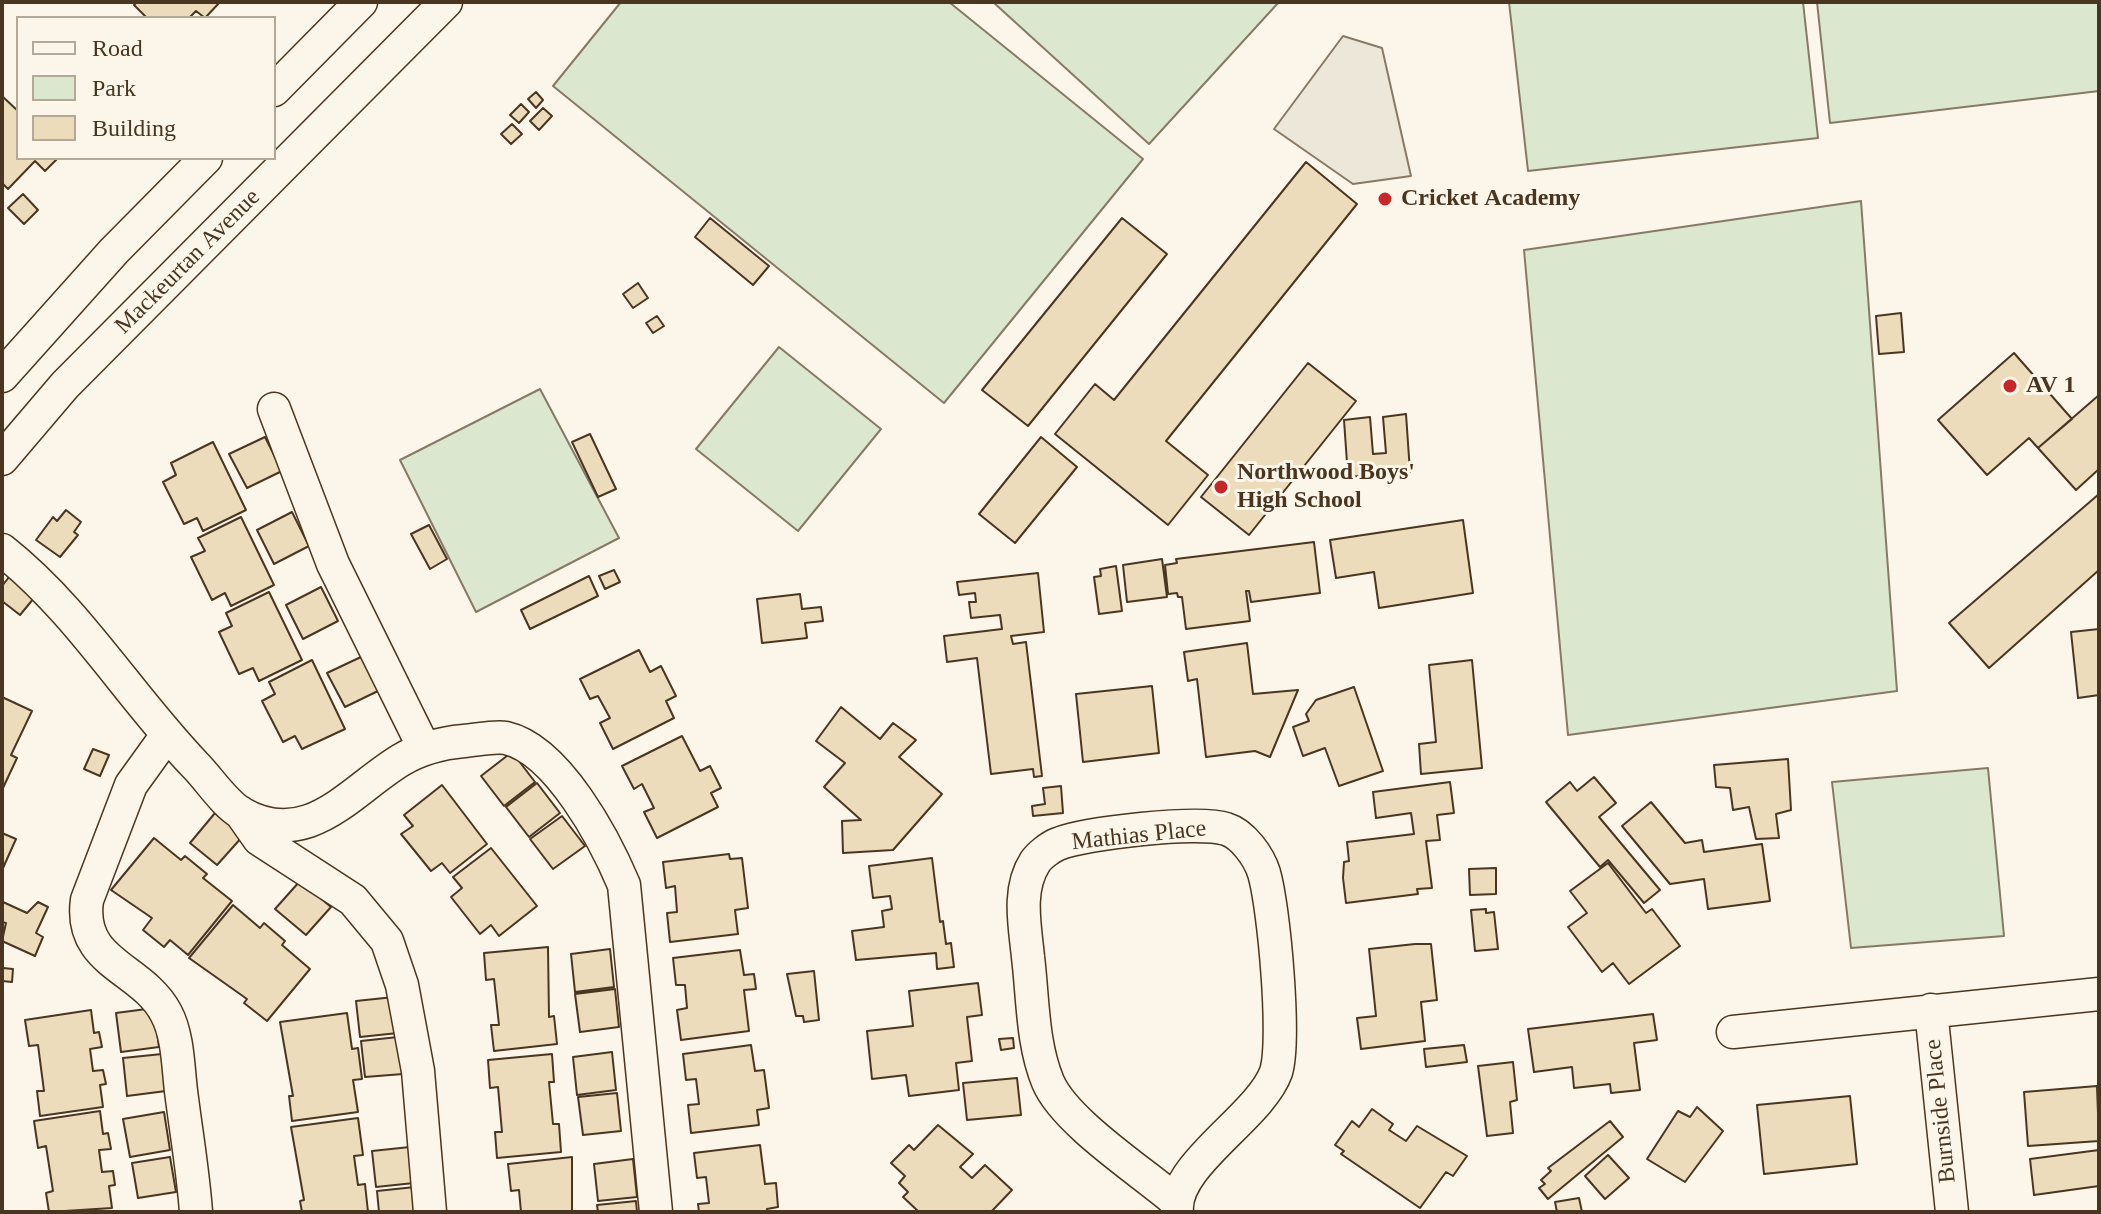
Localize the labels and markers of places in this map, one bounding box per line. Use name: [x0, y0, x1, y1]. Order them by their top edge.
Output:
place label: Cricket Academy: [1401, 185, 1580, 213]
marker: Cricket Academy: [1376, 190, 1394, 208]
place label: AV 1: [2026, 372, 2076, 400]
marker: AV 1: [2001, 377, 2019, 395]
place label: Northwood Boys' High School: [1237, 459, 1415, 515]
marker: Northwood Boys' High School: [1212, 478, 1230, 496]

